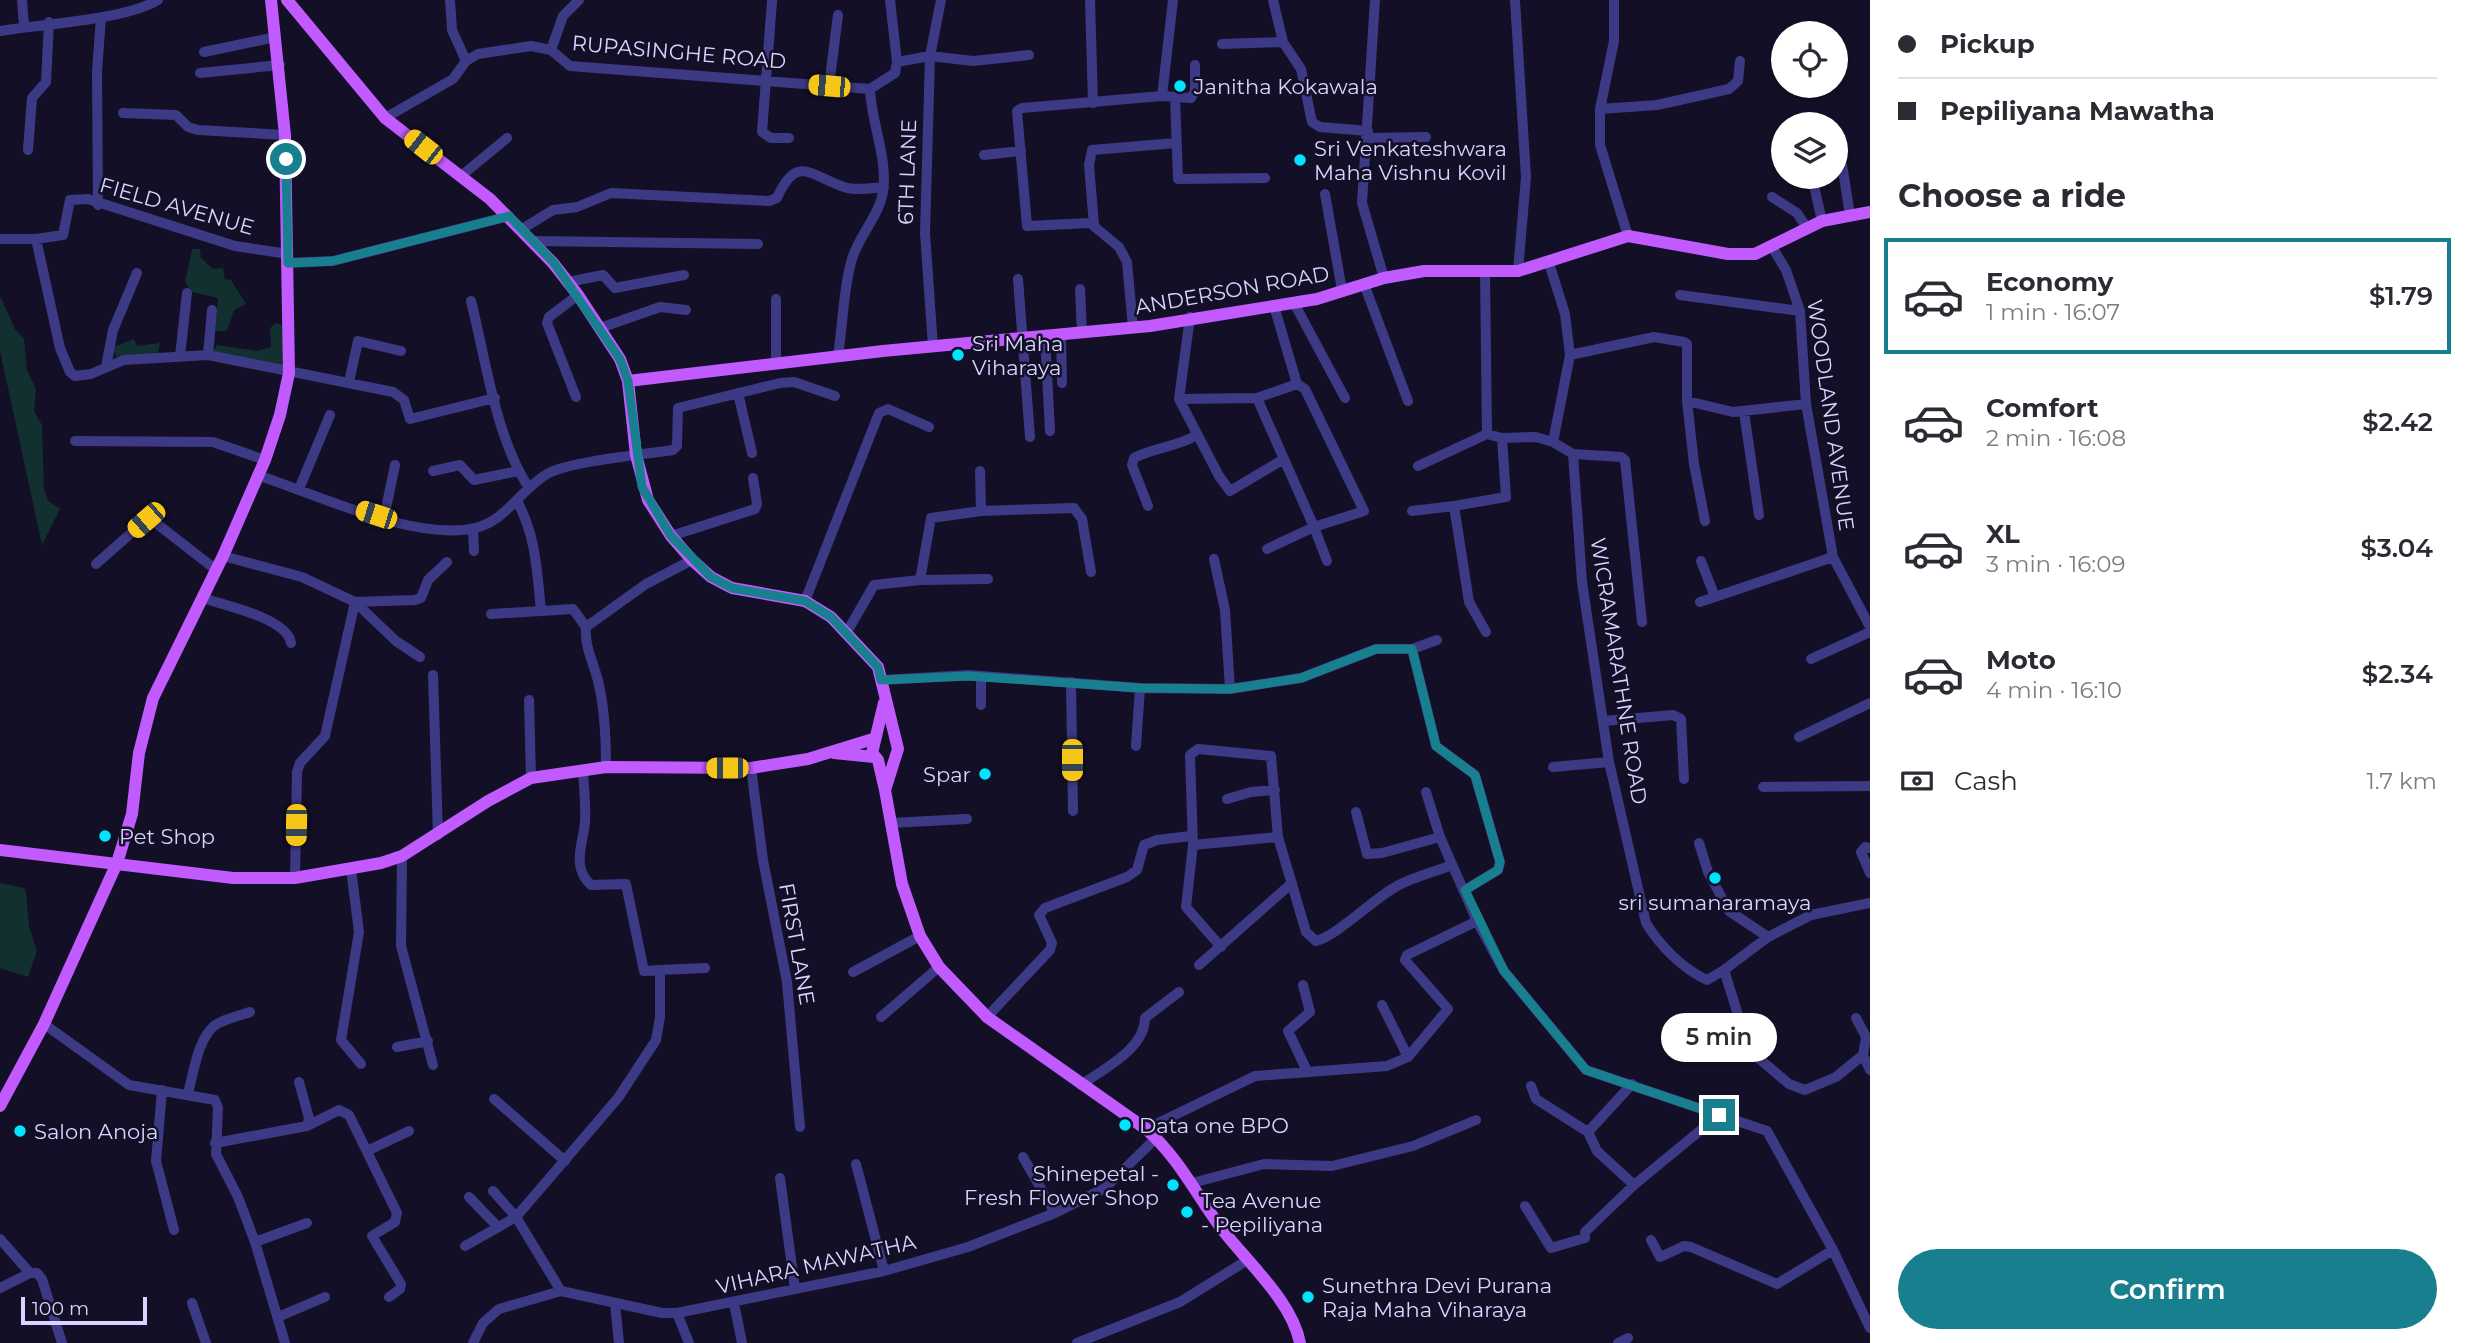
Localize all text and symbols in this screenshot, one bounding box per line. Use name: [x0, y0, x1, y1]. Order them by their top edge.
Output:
map controls: [1771, 21, 1848, 189]
button: locate: [1771, 21, 1848, 98]
text: Pickup: [1940, 28, 2035, 60]
street label: RUPASINGHE ROAD: [571, 30, 787, 74]
car: [808, 74, 851, 98]
place label: Janitha Kokawala: [1193, 74, 1378, 99]
marker: Janitha Kokawala: [1172, 78, 1188, 94]
text: Pepiliyana Mawatha: [1940, 95, 2215, 127]
button: layers: [1771, 112, 1848, 189]
street label: 6TH LANE: [893, 119, 921, 225]
car: [400, 126, 447, 168]
place label: Sri Venkateshwara Maha Vishnu Kovil: [1314, 136, 1507, 185]
route start: [270, 143, 302, 175]
marker: Sri Venkateshwara Maha Vishnu Kovil: [1292, 152, 1308, 168]
street label: FIELD AVENUE: [97, 172, 257, 240]
text: Choose a ride: [1898, 176, 2126, 215]
street label: ANDERSON ROAD: [1133, 261, 1331, 319]
icon: car: [1902, 265, 1965, 328]
text: Economy: [1986, 266, 2113, 298]
text: $1.79: [2369, 280, 2433, 312]
street label: WOODLAND AVENUE: [1802, 298, 1860, 532]
text: 1 min · 16:07: [1986, 298, 2120, 326]
place label: Sri Maha Viharaya: [972, 331, 1063, 380]
marker: Sri Maha Viharaya: [950, 347, 966, 363]
icon: car: [1902, 391, 1965, 454]
text: Comfort: [1986, 392, 2098, 424]
text: $2.42: [2362, 406, 2433, 438]
text: 2 min · 16:08: [1986, 424, 2126, 452]
car: [124, 498, 169, 542]
car: [353, 499, 400, 531]
icon: car: [1902, 517, 1965, 580]
text: XL: [1986, 518, 2020, 550]
text: $3.04: [2360, 532, 2433, 564]
street label: WICRAMARATHNE ROAD: [1586, 536, 1652, 806]
text: 3 min · 16:09: [1986, 550, 2125, 578]
icon: car: [1902, 643, 1965, 706]
text: Moto: [1986, 644, 2056, 676]
text: $2.34: [2362, 658, 2433, 690]
text: 4 min · 16:10: [1986, 676, 2122, 704]
car: [1062, 739, 1083, 781]
car: [707, 758, 749, 779]
place label: Spar: [923, 762, 971, 787]
icon: cash: [1898, 762, 1936, 800]
text: Cash: [1954, 765, 2018, 797]
marker: Spar: [977, 766, 993, 782]
text: 1.7 km: [2367, 767, 2437, 795]
car: [286, 804, 307, 846]
place label: Pet Shop: [119, 824, 215, 849]
marker: Pet Shop: [97, 828, 113, 844]
marker: sri sumanaramaya: [1707, 870, 1723, 886]
street label: FIRST LANE: [774, 881, 820, 1007]
place label: sri sumanaramaya: [1619, 890, 1811, 915]
callout: 5 min: [1661, 1014, 1777, 1062]
text: 5 min: [1686, 1023, 1752, 1051]
route end: [1703, 1099, 1735, 1131]
place label: Data one BPO: [1139, 1113, 1289, 1138]
marker: Data one BPO: [1117, 1117, 1133, 1133]
place label: Salon Anoja: [34, 1119, 158, 1144]
marker: Salon Anoja: [12, 1123, 28, 1139]
place label: Shinepetal - Fresh Flower Shop: [964, 1161, 1159, 1210]
marker: Shinepetal - Fresh Flower Shop: [1165, 1177, 1181, 1193]
place label: Tea Avenue - Pepiliyana: [1201, 1188, 1323, 1237]
marker: Tea Avenue - Pepiliyana: [1179, 1204, 1195, 1220]
street label: VIHARA MAWATHA: [714, 1229, 919, 1299]
button: Confirm: [1898, 1249, 2437, 1329]
place label: Sunethra Devi Purana Raja Maha Viharaya: [1322, 1273, 1552, 1322]
marker: Sunethra Devi Purana Raja Maha Viharaya: [1300, 1289, 1316, 1305]
scale bar: [21, 1294, 147, 1326]
text: 100 m: [32, 1297, 89, 1320]

